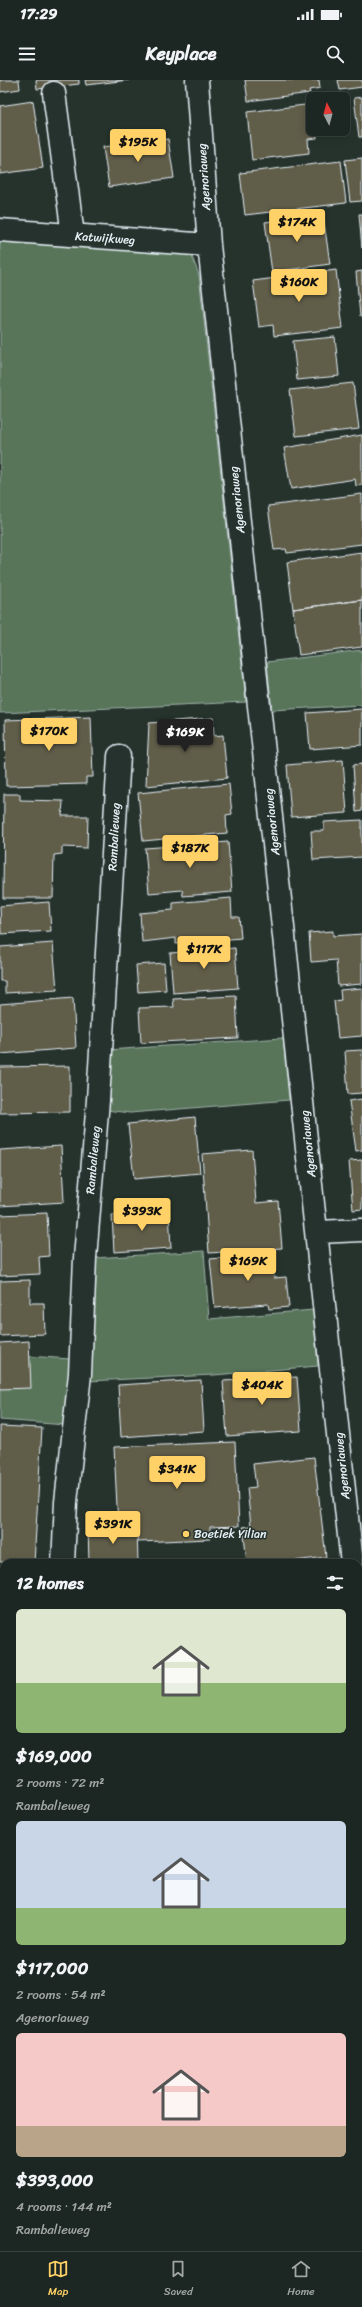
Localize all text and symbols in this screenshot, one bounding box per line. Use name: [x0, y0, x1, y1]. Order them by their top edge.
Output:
text: 17:29: [20, 1, 57, 27]
text: Keyplace: [146, 38, 216, 70]
icon: menu: [16, 43, 38, 65]
icon: search: [324, 43, 346, 65]
north arrow: [306, 92, 350, 136]
map controls: [306, 92, 350, 136]
pin: $195K: [110, 129, 166, 163]
text: $195K: [119, 130, 157, 153]
street label: Agenoriaweg: [191, 143, 217, 212]
pin: $174K: [269, 209, 325, 243]
text: $174K: [278, 210, 316, 233]
street label: Katwijkweg: [74, 225, 136, 251]
pin: $160K: [271, 269, 327, 303]
text: $160K: [280, 270, 318, 293]
street label: Agenoriaweg: [223, 465, 252, 536]
pin: $170K: [21, 718, 77, 752]
text: $170K: [30, 719, 68, 742]
pin: $169K: [157, 719, 213, 753]
text: $169K: [166, 720, 204, 743]
street label: Agenoriaweg: [258, 787, 287, 858]
street label: Rambalieweg: [101, 802, 127, 872]
pin: $187K: [162, 835, 218, 869]
text: $187K: [171, 836, 209, 859]
pin: $117K: [176, 936, 232, 970]
text: $117K: [186, 937, 222, 960]
street label: Agenoriaweg: [294, 1109, 323, 1180]
street label: Rambalieweg: [79, 1125, 107, 1195]
pin: $393K: [114, 1198, 170, 1232]
text: $393K: [123, 1199, 161, 1222]
pin: $169K: [220, 1248, 276, 1282]
text: $169K: [229, 1249, 267, 1272]
pin: $404K: [234, 1372, 290, 1406]
text: $404K: [241, 1373, 283, 1396]
street label: Agenoriaweg: [328, 1431, 357, 1502]
pin: $341K: [149, 1456, 205, 1490]
text: $341K: [158, 1457, 196, 1480]
pin: $391K: [85, 1511, 141, 1545]
text: $391K: [94, 1512, 132, 1535]
place label: Boetiek Yilian: [194, 1523, 267, 1545]
marker: Boetiek Yilian: [181, 1529, 191, 1539]
text: 12 homes: [16, 1568, 84, 1598]
icon: filters: [324, 1572, 346, 1594]
icon: home: [145, 1635, 217, 1707]
text: $169,000: [16, 1741, 92, 1771]
text: 2 rooms · 72 m²: [16, 1771, 104, 1794]
text: Rambalieweg: [16, 1794, 90, 1817]
icon: home: [145, 1847, 217, 1919]
text: $117,000: [16, 1953, 89, 1983]
text: 2 rooms · 54 m²: [16, 1983, 106, 2006]
text: Agenoriaweg: [16, 2006, 89, 2029]
icon: home: [145, 2059, 217, 2131]
text: $393,000: [16, 2165, 93, 2195]
text: 4 rooms · 144 m²: [16, 2195, 112, 2218]
text: Rambalieweg: [16, 2218, 90, 2241]
tab: Map: [47, 2258, 69, 2301]
tab: Saved: [164, 2258, 193, 2301]
tab: Home: [287, 2258, 315, 2301]

